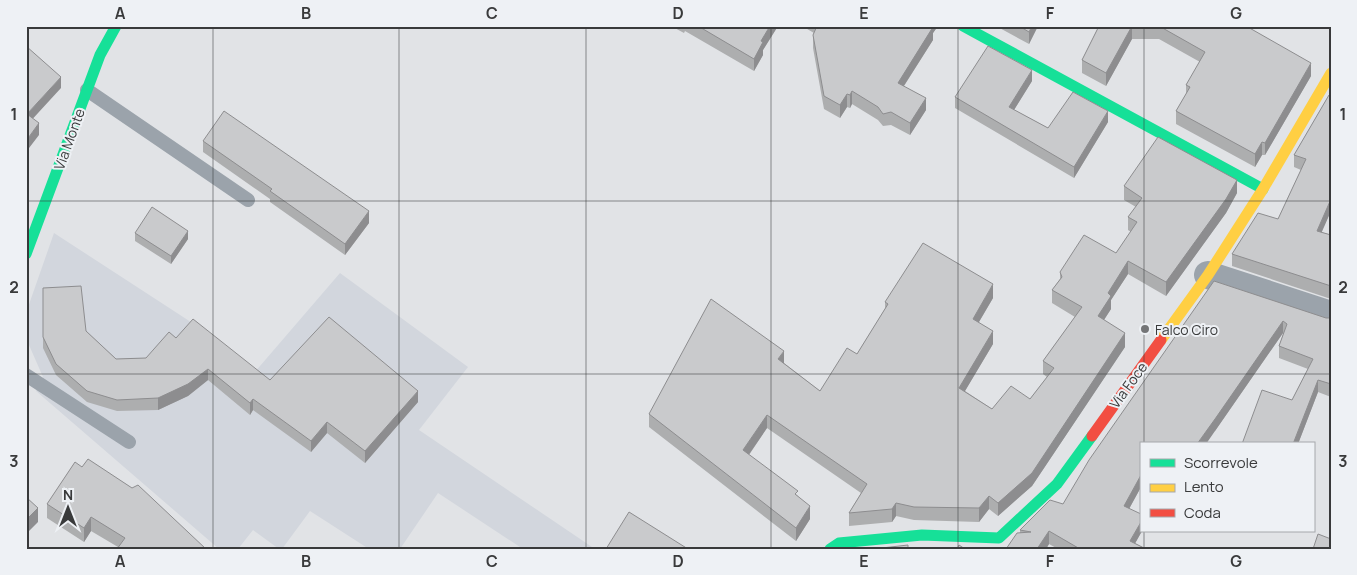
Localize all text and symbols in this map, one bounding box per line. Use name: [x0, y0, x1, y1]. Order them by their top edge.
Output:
text: A: [115, 2, 126, 24]
text: B: [301, 2, 311, 24]
text: C: [486, 2, 498, 24]
text: D: [672, 2, 684, 24]
text: E: [859, 2, 869, 24]
text: F: [1046, 2, 1055, 24]
text: G: [1230, 2, 1242, 24]
text: 1: [10, 103, 18, 125]
text: 1: [1339, 103, 1347, 125]
street label: Via Monte: [49, 106, 89, 172]
text: 2: [9, 276, 19, 298]
text: 2: [1338, 276, 1348, 298]
place label: Falco Ciro: [1155, 320, 1218, 339]
marker: Falco Ciro: [1139, 323, 1151, 335]
street label: Via Foce: [1105, 358, 1151, 412]
legend: [1140, 442, 1314, 532]
text: 3: [9, 450, 19, 472]
text: 3: [1338, 450, 1348, 472]
text: Scorrevole: [1184, 452, 1258, 473]
text: Lento: [1184, 476, 1224, 497]
north arrow: [42, 482, 92, 532]
text: N: [63, 485, 73, 504]
text: Coda: [1184, 502, 1221, 523]
text: A: [115, 550, 126, 572]
text: B: [301, 550, 311, 572]
text: C: [486, 550, 498, 572]
text: D: [672, 550, 684, 572]
text: E: [859, 550, 869, 572]
text: F: [1046, 550, 1055, 572]
text: G: [1230, 550, 1242, 572]

